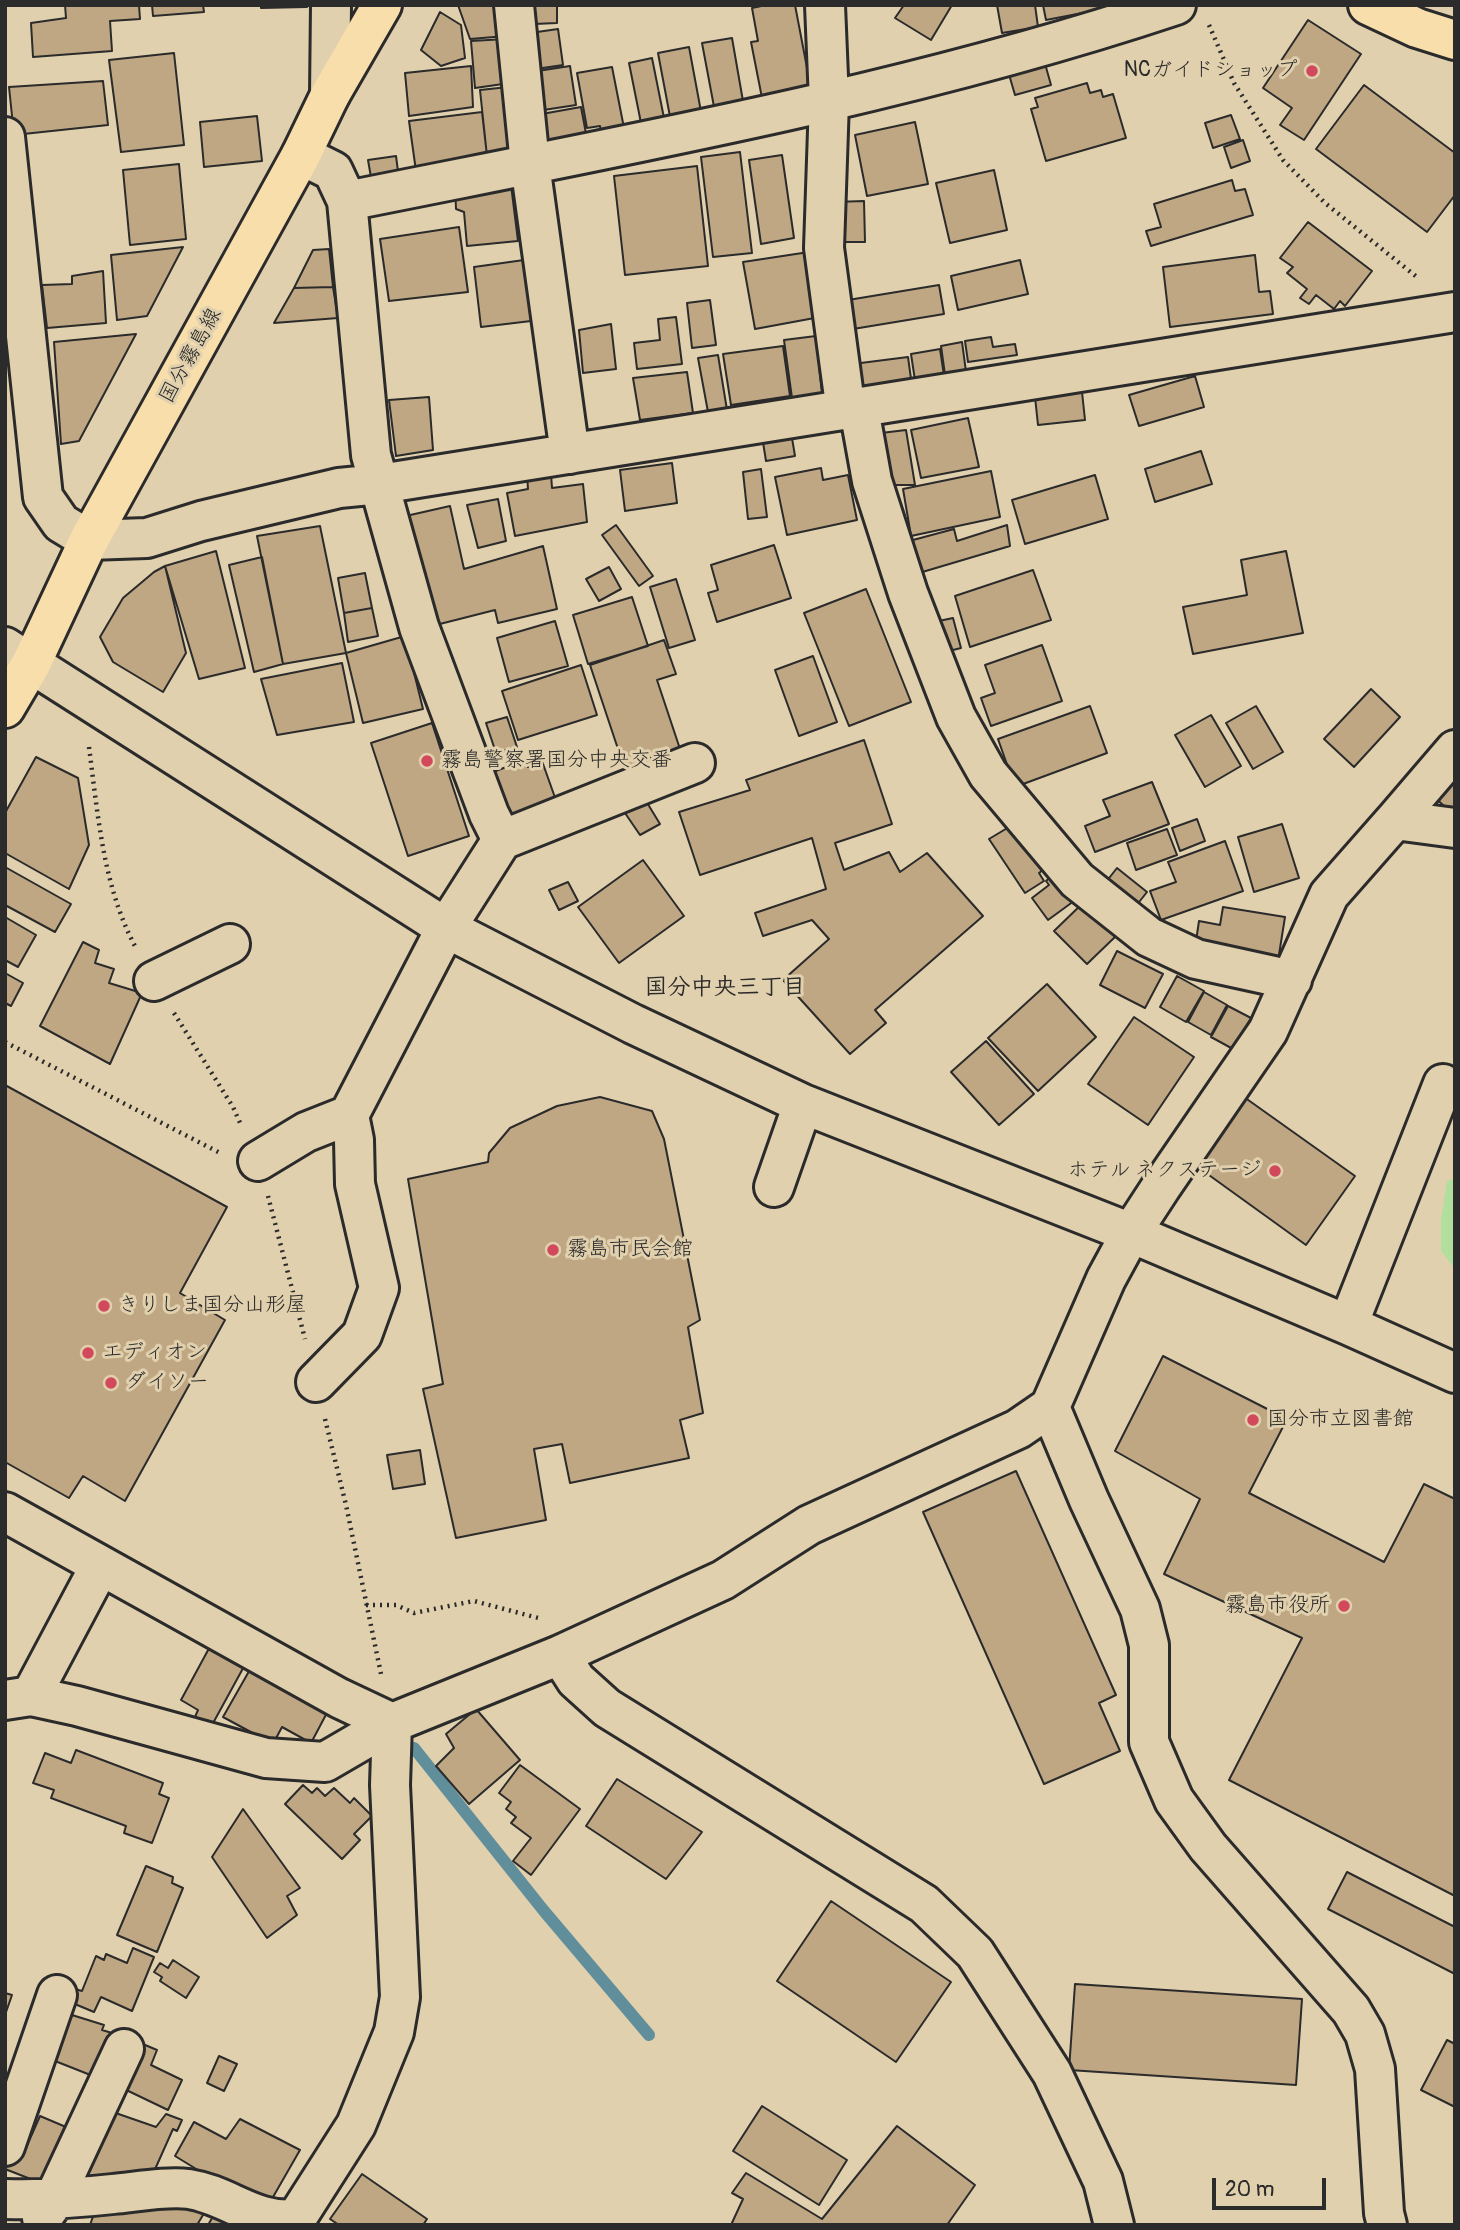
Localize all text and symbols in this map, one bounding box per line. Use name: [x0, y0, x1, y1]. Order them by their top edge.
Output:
place label: NCガイドショップ: [1124, 58, 1298, 84]
marker: NCガイドショップ: [1304, 63, 1320, 79]
street label: 国分霧島線: [155, 304, 227, 408]
place label: 霧島警察署国分中央交番: [441, 748, 672, 774]
marker: 霧島警察署国分中央交番: [419, 753, 435, 769]
district label: 国分中央三丁目: [645, 974, 805, 1002]
place label: ホテル ネクステージ: [1067, 1158, 1261, 1184]
marker: ホテル ネクステージ: [1267, 1163, 1283, 1179]
place label: 霧島市民会館: [567, 1237, 693, 1263]
marker: 霧島市民会館: [545, 1242, 561, 1258]
place label: きりしま国分山形屋: [118, 1293, 307, 1319]
marker: きりしま国分山形屋: [96, 1298, 112, 1314]
place label: エディオン: [102, 1340, 207, 1366]
marker: エディオン: [80, 1345, 96, 1361]
place label: ダイソー: [125, 1370, 209, 1396]
marker: ダイソー: [103, 1375, 119, 1391]
place label: 国分市立図書館: [1267, 1407, 1414, 1433]
marker: 国分市立図書館: [1245, 1412, 1261, 1428]
place label: 霧島市役所: [1225, 1593, 1330, 1619]
marker: 霧島市役所: [1336, 1598, 1352, 1614]
scale bar: [1215, 2164, 1329, 2208]
text: 20 m: [1225, 2176, 1274, 2203]

